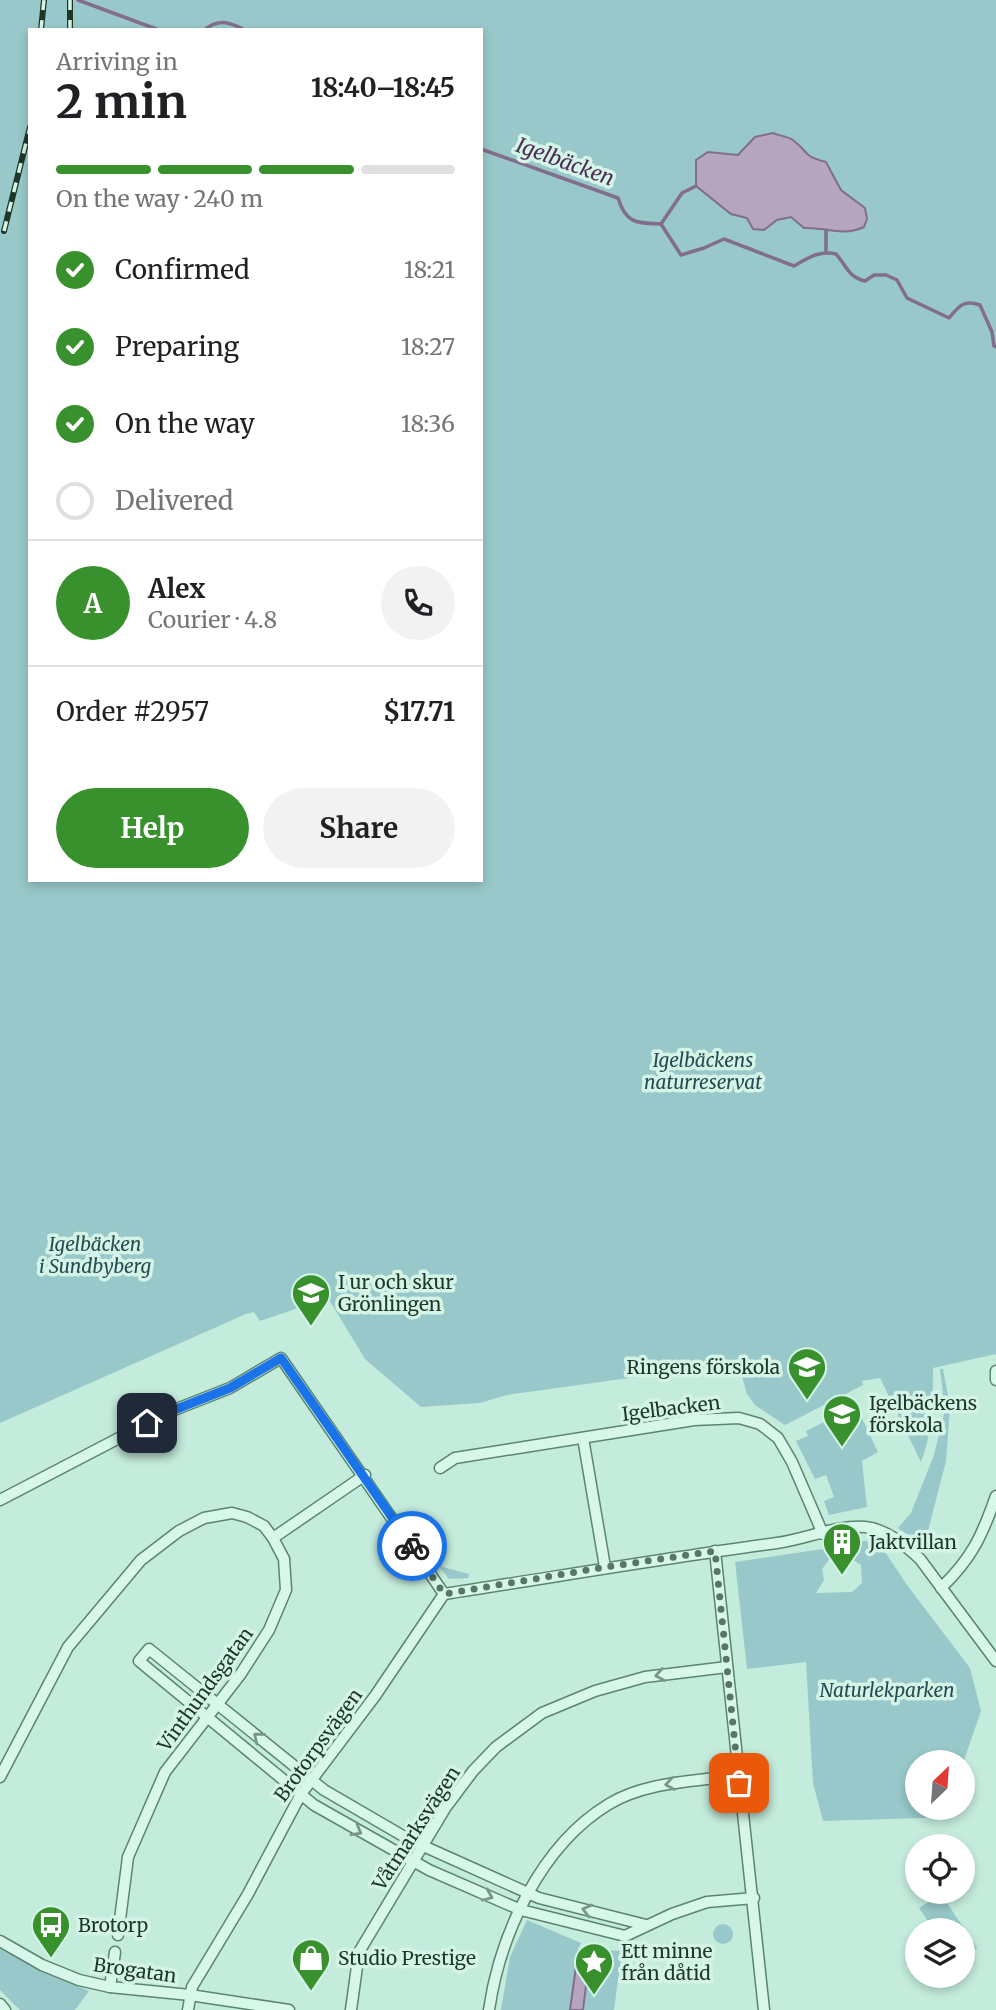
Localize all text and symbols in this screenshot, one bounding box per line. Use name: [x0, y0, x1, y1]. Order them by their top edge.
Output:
text: Arriving in: [56, 47, 178, 76]
text: 18:40–18:45: [311, 71, 455, 104]
text: 2 min: [56, 73, 187, 131]
water label: Igelbäcken: [512, 131, 618, 192]
text: On the way · 240 m: [56, 184, 263, 213]
icon: check: [56, 251, 94, 289]
text: Confirmed: [115, 253, 250, 286]
text: 18:21: [404, 255, 455, 284]
icon: check: [56, 328, 94, 366]
text: Preparing: [115, 330, 239, 363]
text: 18:27: [401, 332, 455, 361]
icon: check: [56, 405, 94, 443]
text: On the way: [115, 407, 255, 440]
text: 18:36: [401, 409, 455, 438]
text: Delivered: [115, 484, 234, 517]
button: phone: [381, 566, 455, 640]
text: Alex: [148, 572, 205, 605]
text: A: [84, 587, 102, 620]
text: Courier · 4.8: [148, 605, 277, 634]
text: Order #2957: [56, 695, 209, 728]
text: $17.71: [383, 695, 455, 728]
button: Help: [56, 788, 249, 868]
button: Share: [263, 788, 455, 868]
park label: Igelbäckens naturreservat: [644, 1048, 762, 1094]
park label: Igelbäcken i Sundbyberg: [39, 1232, 152, 1278]
place label: I ur och skur Grönlingen: [338, 1270, 454, 1316]
school or university icon: I ur och skur Grönlingen: [290, 1272, 332, 1327]
school or university icon: Ringens förskola: [786, 1346, 828, 1401]
place label: Ringens förskola: [627, 1355, 780, 1379]
street label: Igelbacken: [620, 1390, 722, 1426]
place label: Igelbäckens förskola: [869, 1391, 977, 1437]
pin: [117, 1393, 177, 1453]
school or university icon: Igelbäckens förskola: [821, 1393, 863, 1448]
icon: home: [128, 1404, 166, 1442]
courier: [377, 1511, 447, 1581]
building icon: Jaktvillan: [821, 1521, 863, 1576]
icon: bike: [393, 1527, 431, 1565]
place label: Jaktvillan: [868, 1530, 957, 1554]
street label: Vinthundsgatan: [151, 1622, 258, 1756]
one-way arrow: [654, 1667, 665, 1682]
park label: Naturlekparken: [819, 1678, 955, 1702]
street label: Brotorpsvägen: [269, 1683, 367, 1806]
one-way arrow: [253, 1732, 265, 1745]
north arrow: [905, 1750, 975, 1820]
map controls: [905, 1750, 975, 1988]
pin: [709, 1753, 769, 1813]
street label: Våtmarksvägen: [366, 1761, 465, 1895]
icon: bag: [720, 1764, 758, 1802]
one-way arrow: [664, 1776, 676, 1791]
one-way arrow: [349, 1822, 362, 1835]
button: locate: [905, 1834, 975, 1904]
one-way arrow: [481, 1887, 493, 1901]
bus stop icon: Brotorp: [30, 1904, 72, 1959]
one-way arrow: [581, 1904, 593, 1918]
place label: Brotorp: [78, 1913, 148, 1937]
button: layers: [905, 1918, 975, 1988]
shop icon: Studio Prestige: [290, 1937, 332, 1992]
place label: Ett minne från dåtid: [621, 1939, 713, 1985]
place icon: Ett minne från dåtid: [573, 1941, 615, 1996]
place label: Studio Prestige: [338, 1946, 476, 1970]
street label: Brogatan: [92, 1952, 179, 1988]

